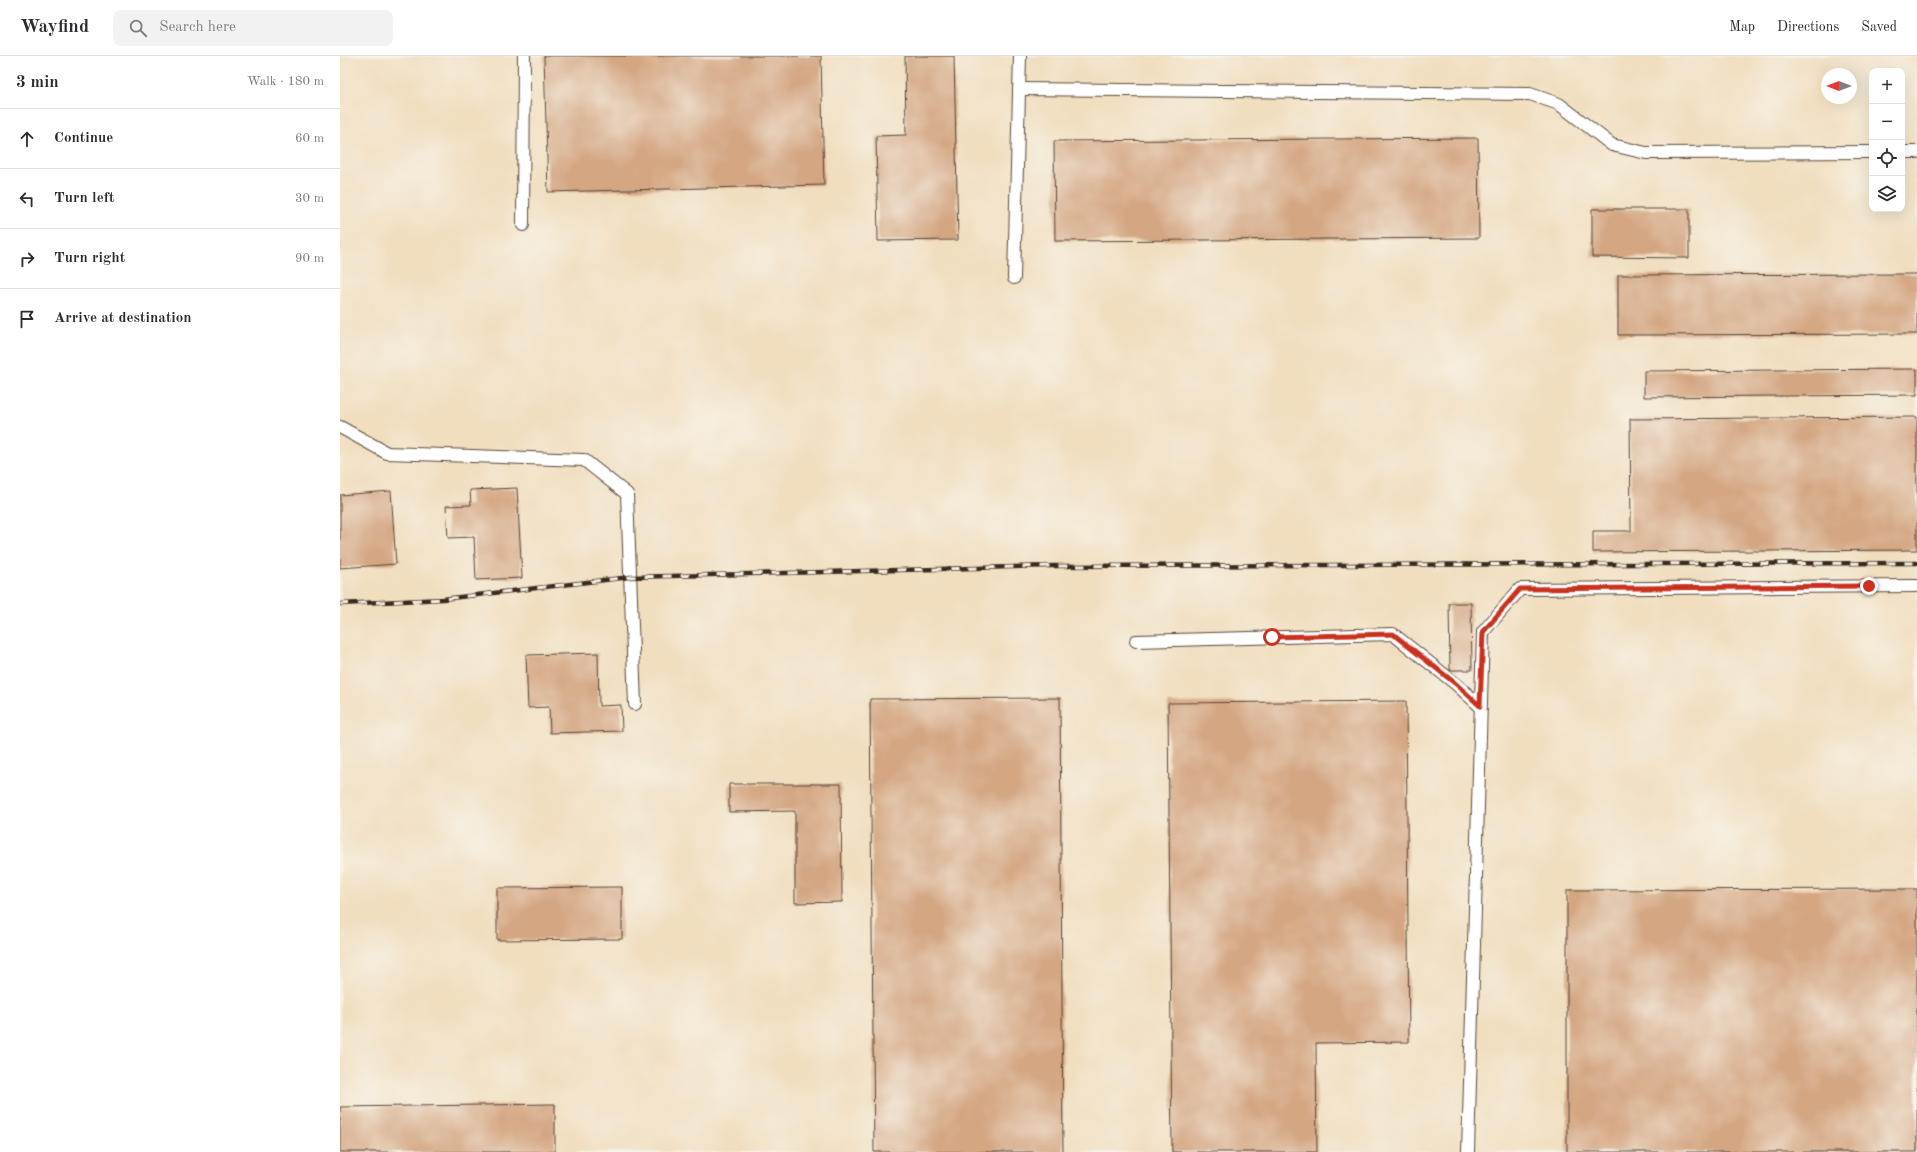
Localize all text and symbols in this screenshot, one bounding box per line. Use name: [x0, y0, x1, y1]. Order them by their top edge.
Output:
search box: [113, 10, 393, 46]
icon: search: [127, 17, 149, 39]
text: Wayfind: [20, 18, 89, 37]
text: Search here: [159, 20, 236, 35]
text: Map: [1729, 20, 1755, 34]
text: Directions: [1777, 20, 1839, 34]
text: Saved: [1861, 20, 1897, 34]
north arrow: [1821, 68, 1857, 104]
map controls: [1869, 68, 1905, 212]
button: +: [1869, 68, 1905, 104]
text: 3 min: [16, 74, 59, 91]
text: Walk · 180 m: [247, 75, 324, 88]
button: −: [1869, 104, 1905, 140]
icon: ahead: [16, 128, 38, 150]
text: Continue: [54, 131, 113, 146]
text: 60 m: [295, 132, 324, 145]
button: locate: [1869, 140, 1905, 176]
button: layers: [1869, 176, 1905, 212]
icon: left: [16, 188, 38, 210]
text: Turn left: [54, 191, 114, 206]
text: 30 m: [295, 192, 324, 205]
icon: right: [16, 248, 38, 270]
text: Turn right: [54, 251, 125, 266]
text: 90 m: [295, 252, 324, 265]
icon: arrive: [16, 308, 38, 330]
text: Arrive at destination: [54, 311, 192, 326]
route end: [1860, 577, 1878, 595]
route start: [1263, 628, 1281, 646]

